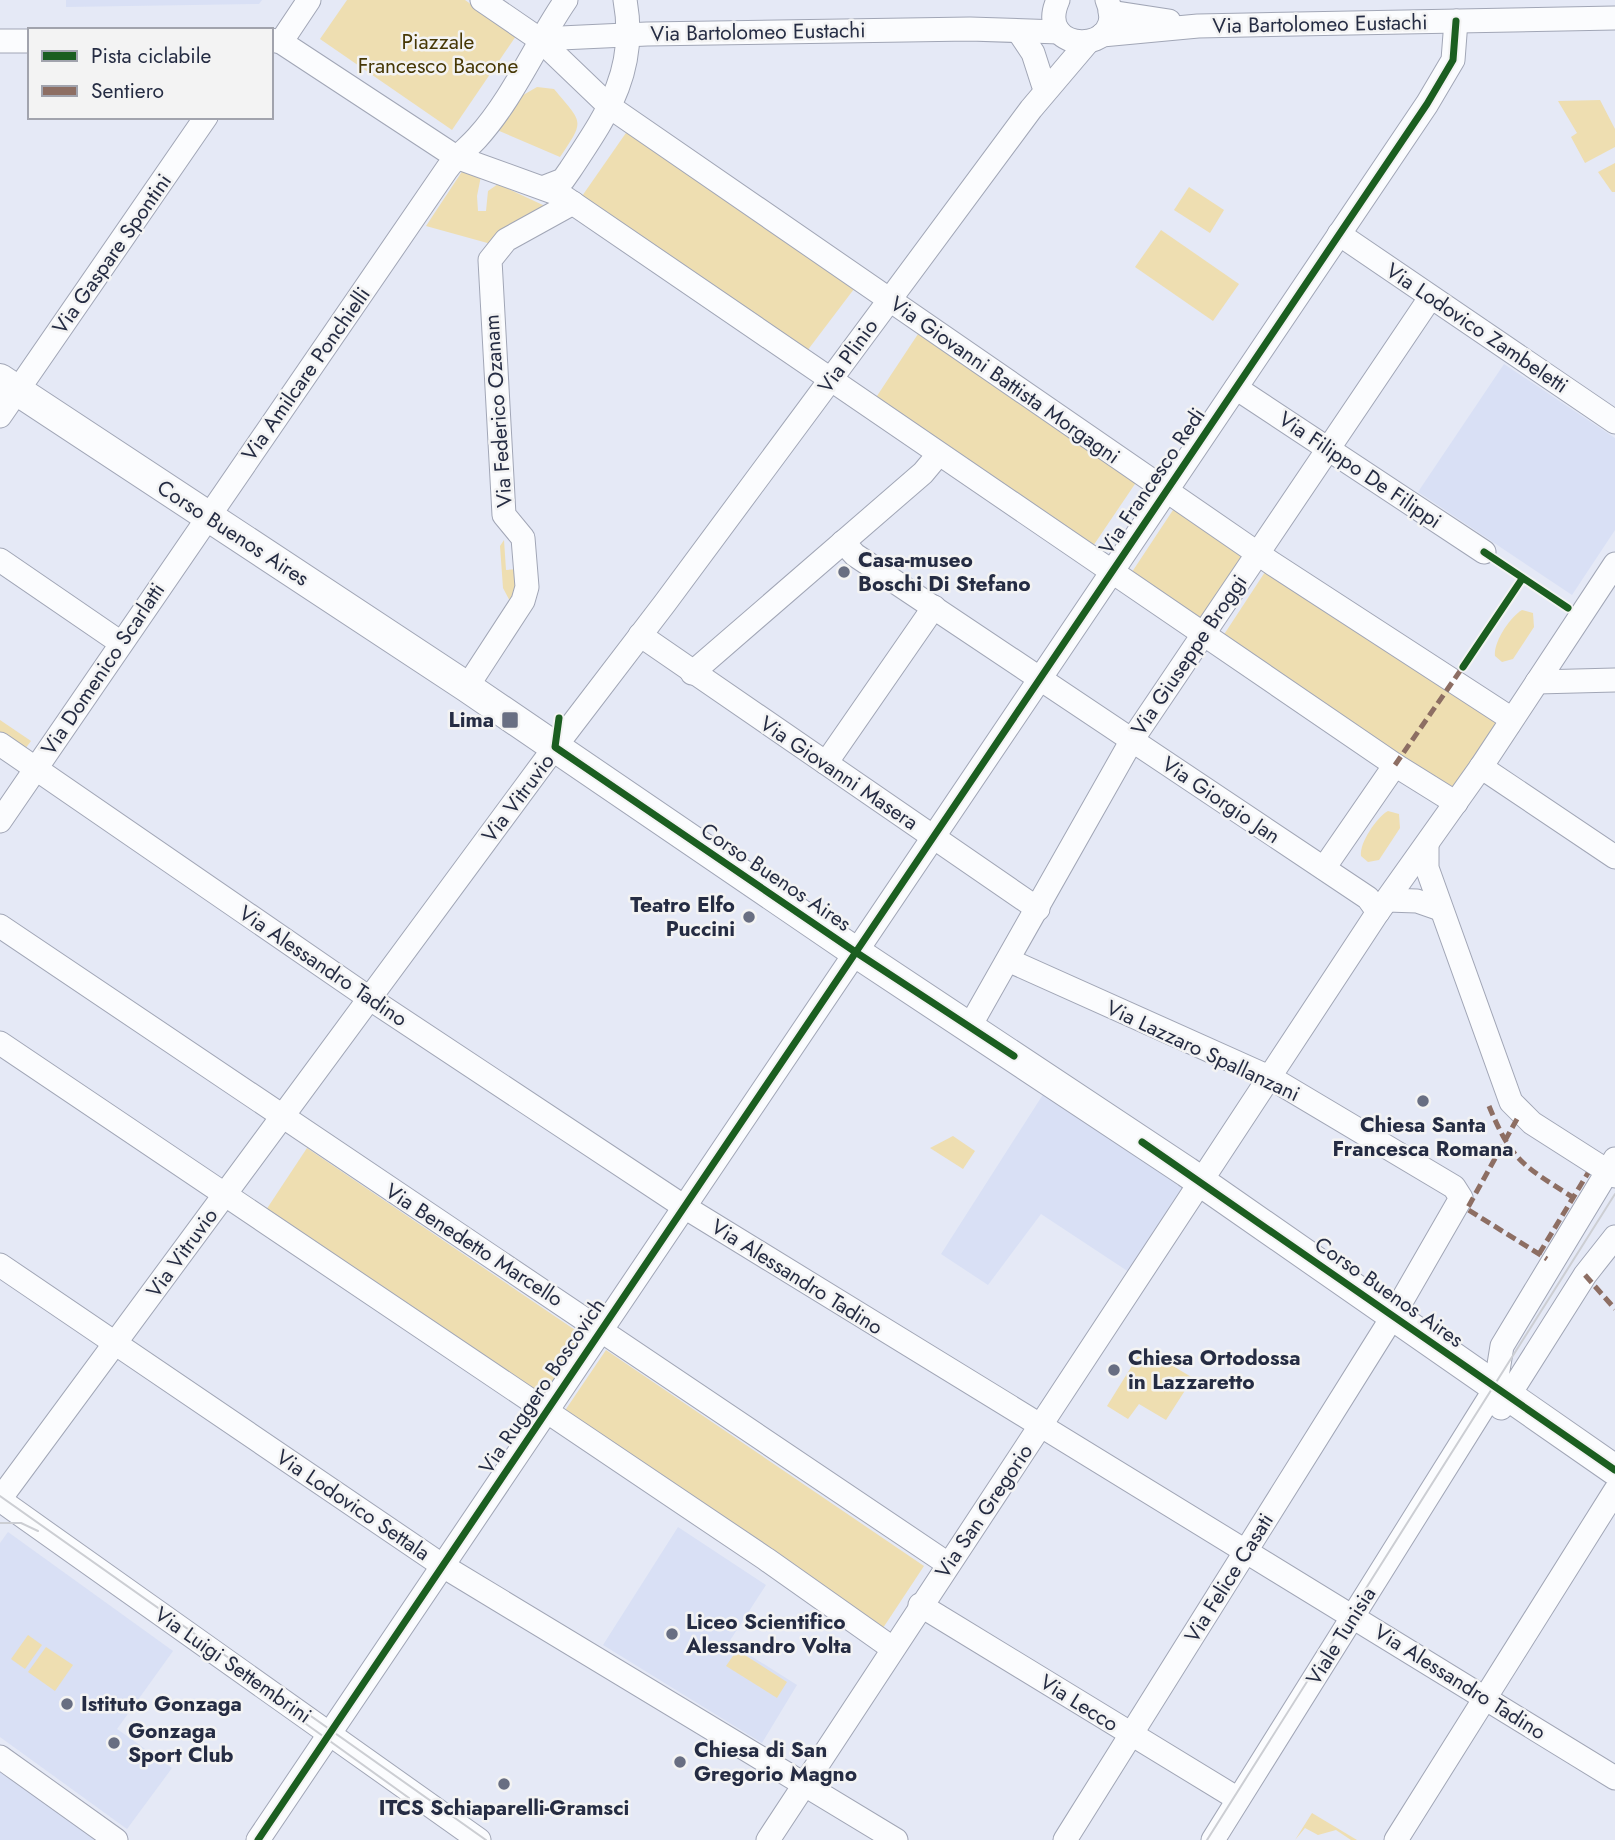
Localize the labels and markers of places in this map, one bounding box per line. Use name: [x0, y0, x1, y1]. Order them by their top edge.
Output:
place label: Casa-museo Boschi Di Stefano: [858, 545, 1031, 599]
marker: Casa-museo Boschi Di Stefano: [836, 564, 852, 580]
place label: Lima: [449, 705, 494, 735]
marker: Lima: [500, 710, 520, 730]
place label: Teatro Elfo Puccini: [630, 890, 735, 944]
marker: Teatro Elfo Puccini: [741, 909, 757, 925]
marker: Chiesa Santa Francesca Romana: [1415, 1093, 1431, 1109]
place label: Chiesa Santa Francesca Romana: [1332, 1110, 1514, 1164]
place label: Chiesa Ortodossa in Lazzaretto: [1128, 1343, 1300, 1397]
marker: Chiesa Ortodossa in Lazzaretto: [1106, 1362, 1122, 1378]
place label: Liceo Scientifico Alessandro Volta: [685, 1607, 851, 1661]
marker: Liceo Scientifico Alessandro Volta: [664, 1626, 680, 1642]
place label: Istituto Gonzaga: [81, 1689, 242, 1719]
marker: Istituto Gonzaga: [59, 1696, 75, 1712]
place label: Gonzaga Sport Club: [128, 1716, 234, 1770]
marker: Gonzaga Sport Club: [106, 1735, 122, 1751]
place label: Chiesa di San Gregorio Magno: [694, 1735, 857, 1789]
marker: Chiesa di San Gregorio Magno: [672, 1754, 688, 1770]
marker: ITCS Schiaparelli-Gramsci: [496, 1776, 512, 1792]
place label: ITCS Schiaparelli-Gramsci: [379, 1793, 629, 1823]

